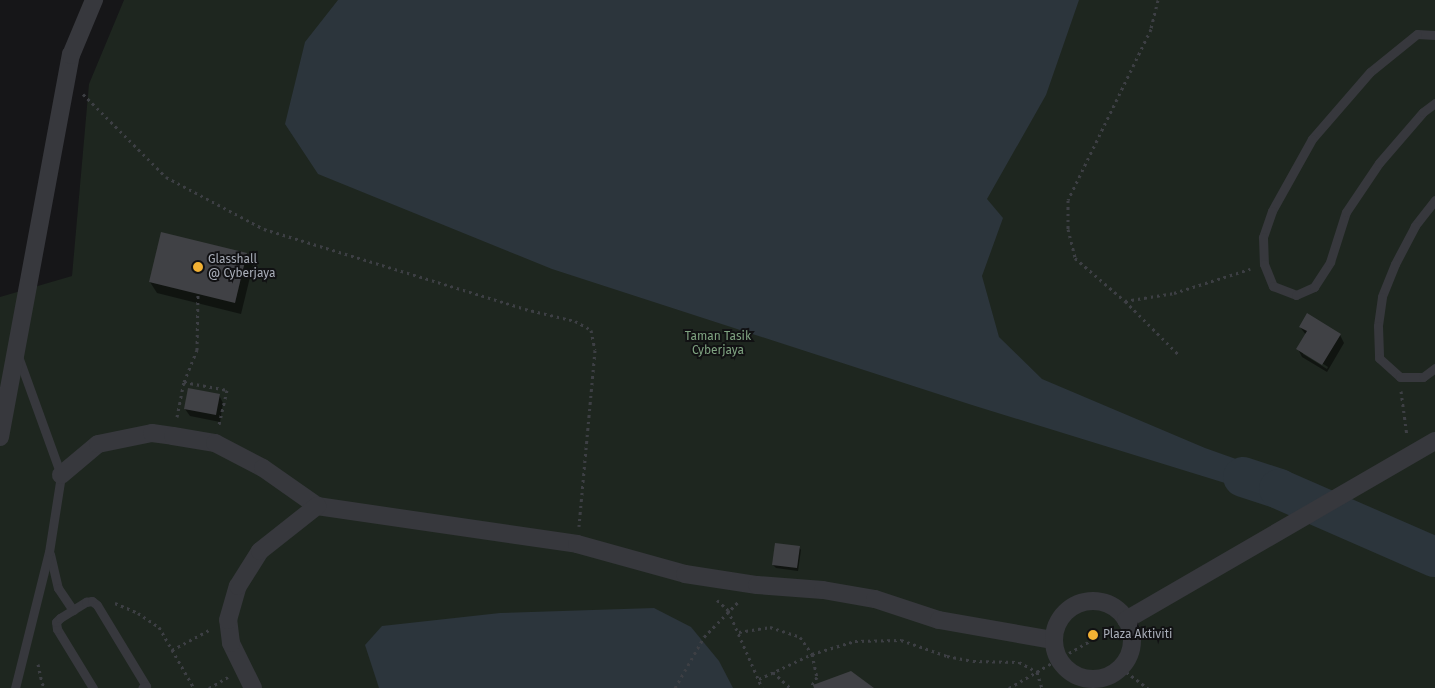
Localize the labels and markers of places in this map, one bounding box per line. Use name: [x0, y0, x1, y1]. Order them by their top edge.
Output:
place label: Glasshall @ Cyberjaya: [208, 253, 276, 281]
marker: Glasshall @ Cyberjaya: [192, 261, 204, 273]
place label: Plaza Aktiviti: [1103, 628, 1172, 642]
marker: Plaza Aktiviti: [1087, 629, 1099, 641]

